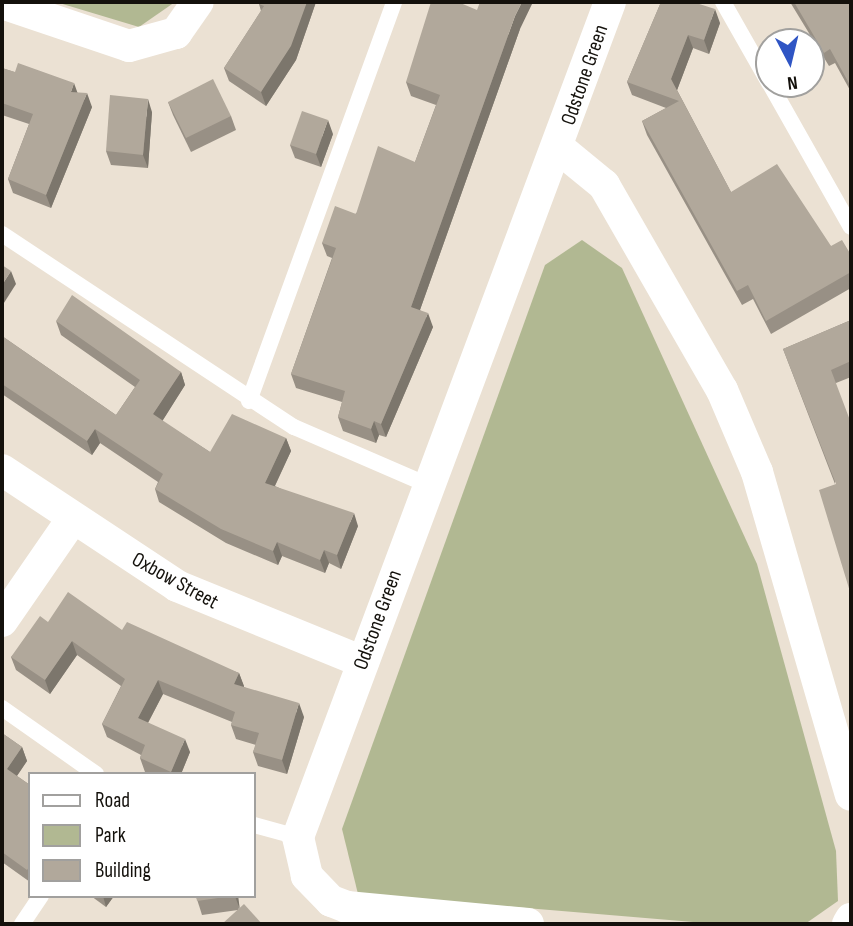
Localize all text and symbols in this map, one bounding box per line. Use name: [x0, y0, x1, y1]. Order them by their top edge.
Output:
street label: Odstone Green: [556, 22, 614, 128]
north arrow: [755, 28, 825, 98]
text: N: [786, 70, 799, 94]
street label: Oxbow Street: [127, 547, 223, 615]
street label: Odstone Green: [348, 567, 408, 673]
legend: [28, 772, 256, 898]
text: Road: [95, 788, 130, 813]
text: Park: [95, 823, 126, 848]
text: Building: [95, 858, 151, 883]

